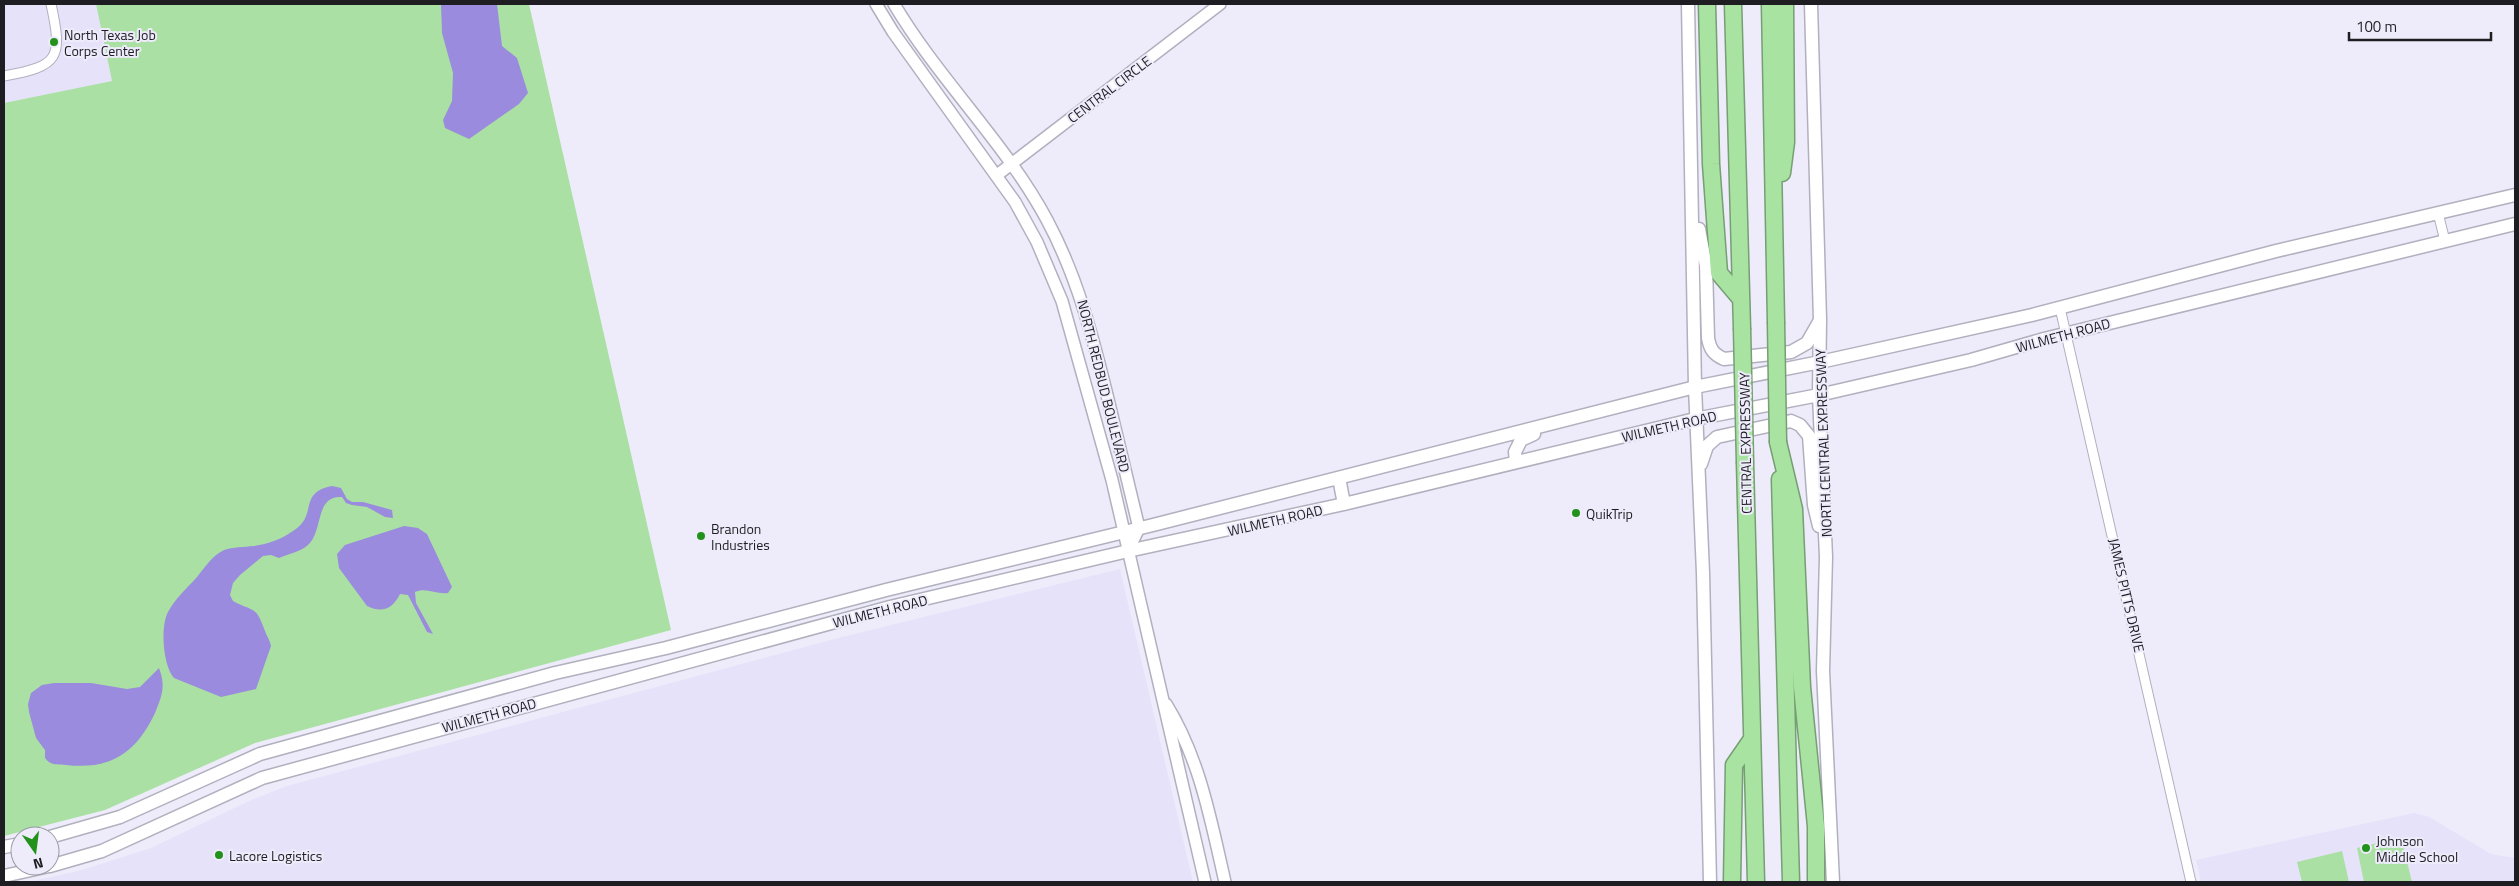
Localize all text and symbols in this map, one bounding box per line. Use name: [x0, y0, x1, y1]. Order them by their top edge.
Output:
scale bar: [2349, 10, 2492, 42]
text: 100 m: [2356, 15, 2397, 38]
place label: North Texas Job Corps Center: [64, 24, 156, 61]
marker: North Texas Job Corps Center: [48, 36, 60, 48]
street label: CENTRAL CIRCLE: [1063, 50, 1156, 128]
street label: NORTH REDBUD BOULEVARD: [1072, 297, 1136, 475]
street label: WILMETH ROAD: [2013, 312, 2113, 358]
street label: NORTH CENTRAL EXPRESSWAY: [1809, 348, 1837, 538]
street label: CENTRAL EXPRESSWAY: [1733, 372, 1757, 514]
street label: WILMETH ROAD: [1619, 405, 1719, 447]
street label: WILMETH ROAD: [1225, 499, 1325, 541]
place label: QuikTrip: [1586, 503, 1633, 524]
marker: QuikTrip: [1570, 507, 1582, 519]
place label: Brandon Industries: [711, 518, 770, 555]
marker: Brandon Industries: [695, 530, 707, 542]
street label: JAMES PITTS DRIVE: [2104, 536, 2150, 654]
street label: WILMETH ROAD: [830, 589, 930, 633]
street label: WILMETH ROAD: [439, 692, 539, 738]
north arrow: [10, 826, 60, 876]
place label: Johnson Middle School: [2376, 830, 2458, 867]
marker: Johnson Middle School: [2360, 842, 2372, 854]
place label: Lacore Logistics: [229, 845, 322, 866]
marker: Lacore Logistics: [213, 849, 225, 861]
text: N: [31, 853, 46, 875]

